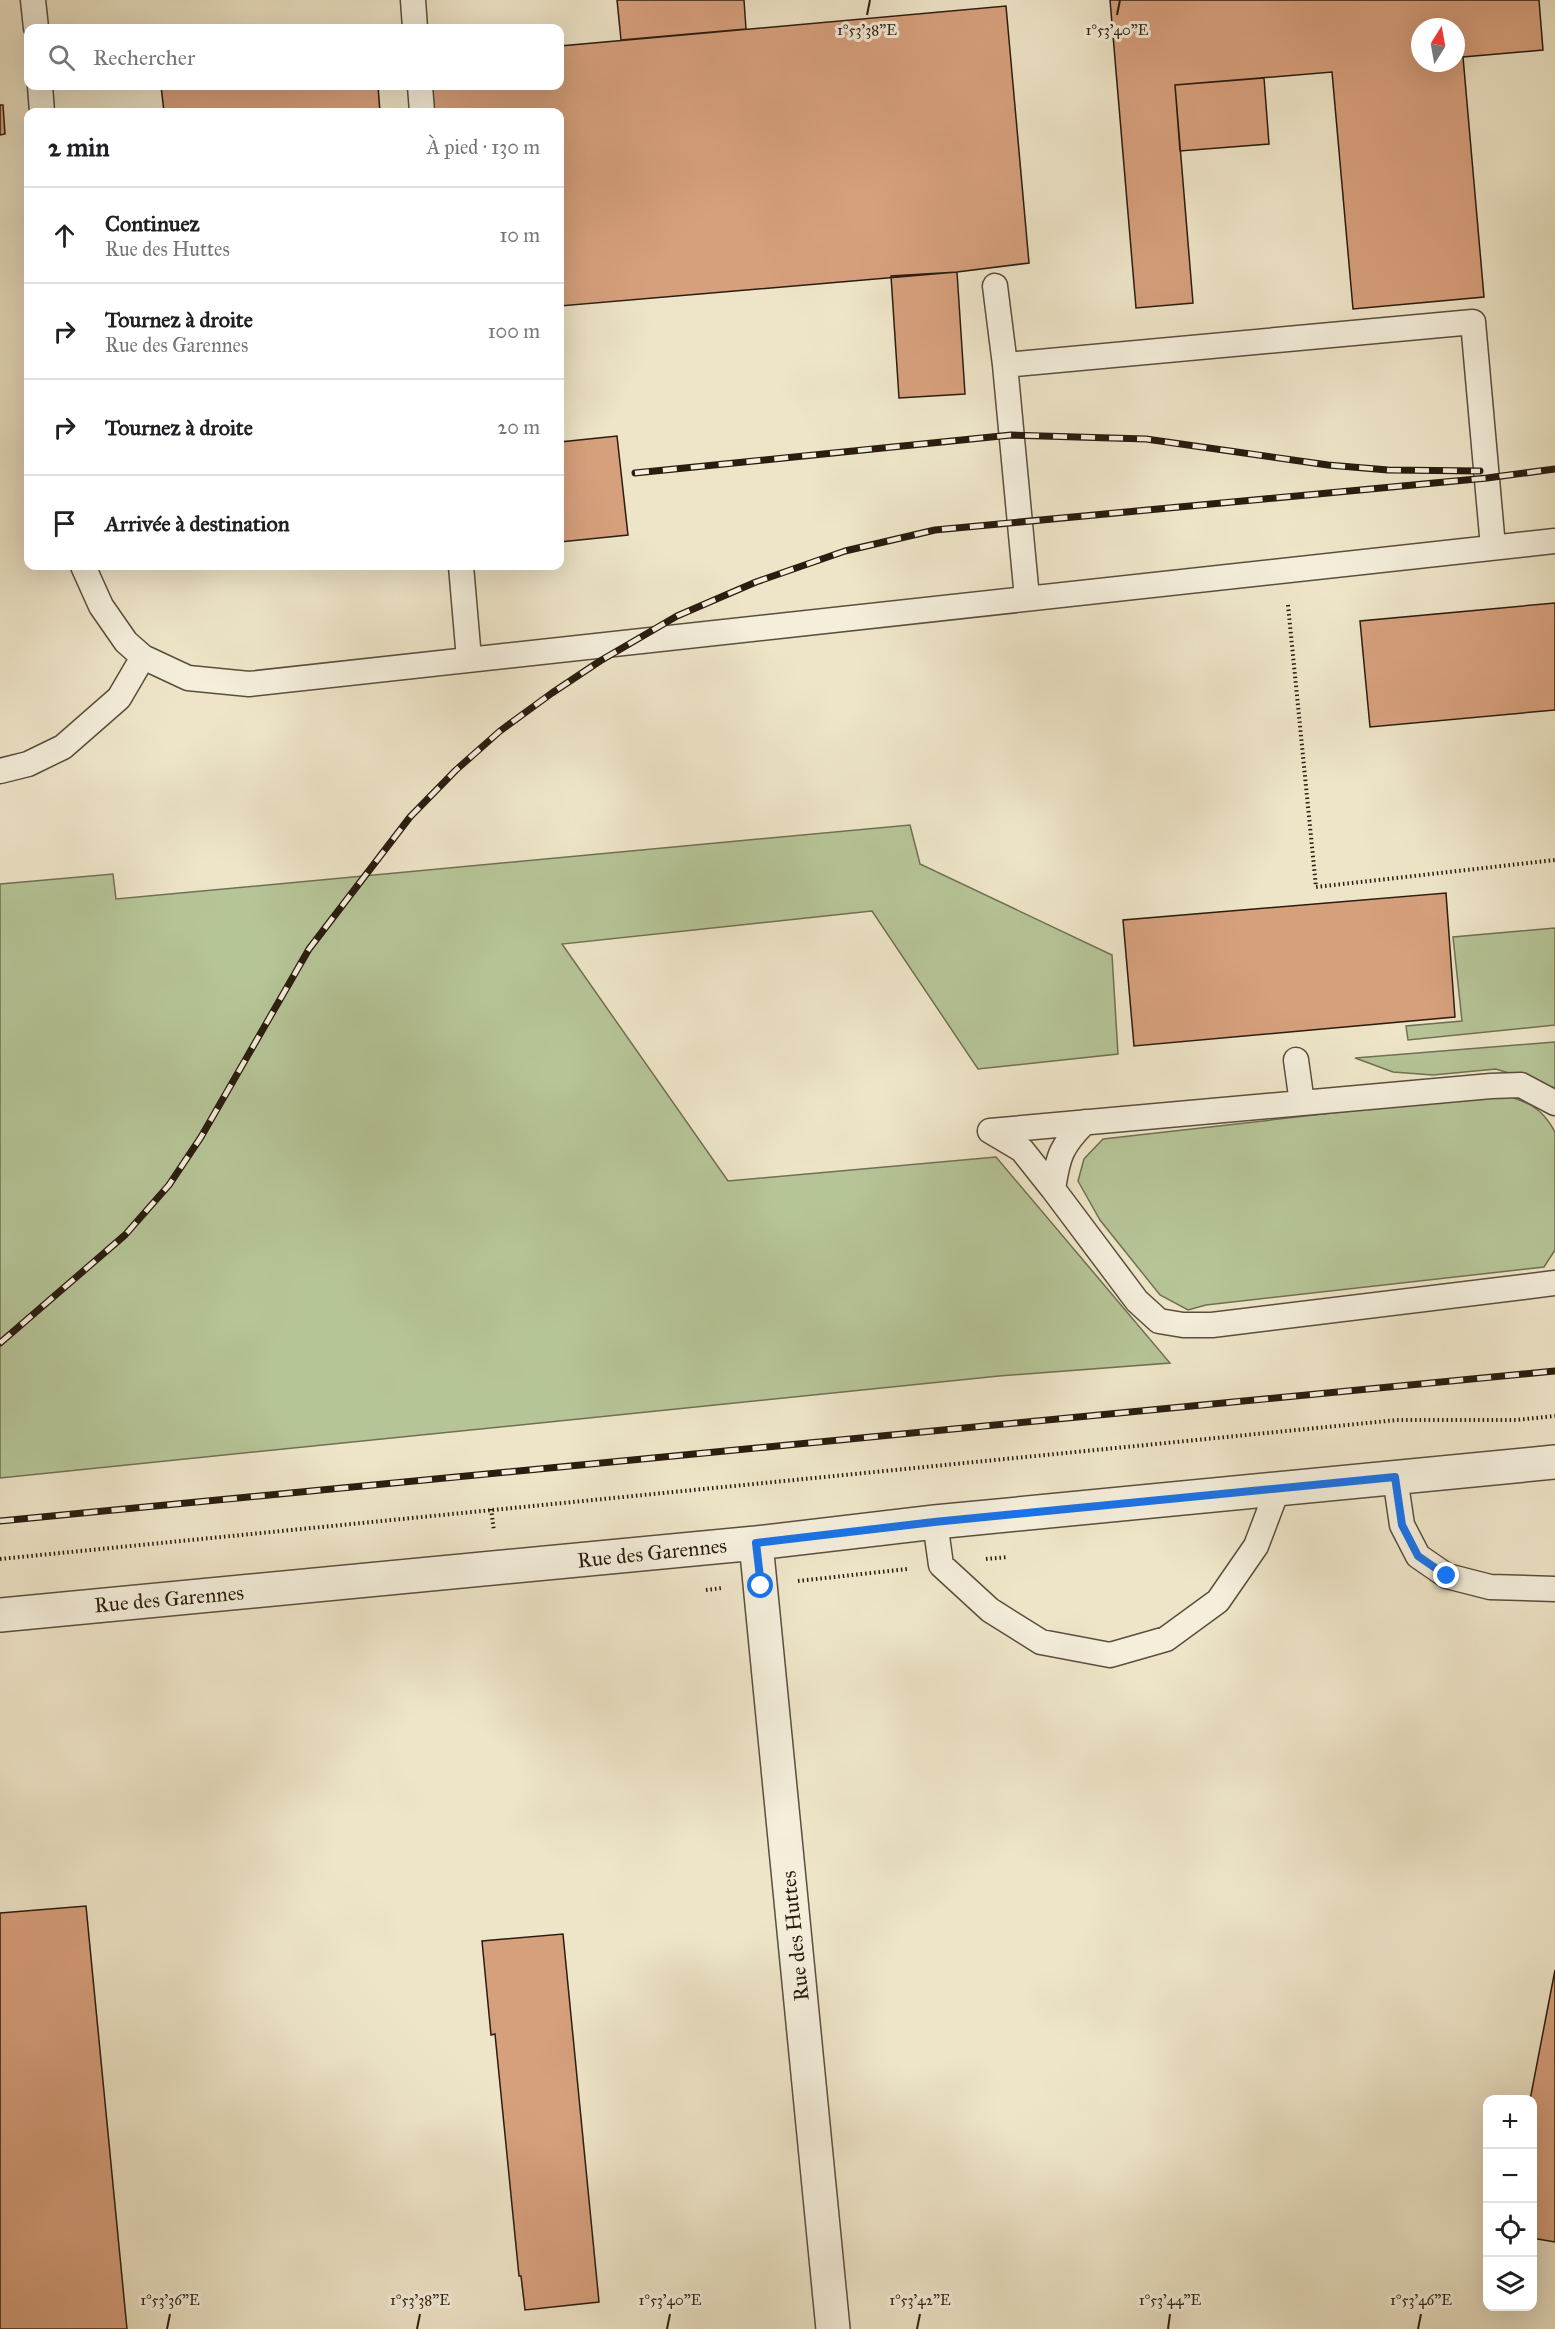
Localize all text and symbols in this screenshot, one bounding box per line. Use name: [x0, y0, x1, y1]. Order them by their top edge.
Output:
north arrow: [1411, 18, 1465, 72]
text: 1°53'38"E: [837, 21, 897, 39]
text: 1°53'40"E: [1086, 21, 1149, 39]
search box: [24, 24, 564, 90]
icon: search: [45, 41, 78, 74]
text: Rechercher: [93, 44, 195, 71]
text: 2 min: [48, 131, 109, 163]
text: À pied · 130 m: [427, 135, 540, 159]
text: Continuez: [105, 210, 200, 237]
icon: ahead: [48, 219, 81, 252]
text: 10 m: [499, 223, 540, 247]
text: Rue des Huttes: [105, 237, 230, 261]
text: Tournez à droite: [105, 306, 253, 333]
icon: right: [48, 315, 81, 348]
text: 100 m: [488, 319, 540, 343]
text: Rue des Garennes: [105, 333, 248, 357]
icon: right: [48, 411, 81, 444]
text: Tournez à droite: [105, 414, 253, 441]
text: 20 m: [497, 415, 540, 439]
icon: arrive: [48, 507, 81, 540]
text: Arrivée à destination: [105, 510, 290, 537]
street label: Rue des Garennes: [576, 1532, 728, 1574]
route end: [1433, 1562, 1459, 1588]
route start: [747, 1572, 773, 1598]
street label: Rue des Garennes: [93, 1579, 245, 1619]
street label: Rue des Huttes: [775, 1870, 815, 2002]
map controls: [1483, 2095, 1537, 2311]
button: +: [1483, 2095, 1537, 2149]
button: −: [1483, 2149, 1537, 2203]
button: locate: [1483, 2203, 1537, 2257]
button: layers: [1483, 2257, 1537, 2311]
text: 1°53'36"E: [140, 2291, 200, 2309]
text: 1°53'38"E: [390, 2291, 450, 2309]
text: 1°53'40"E: [639, 2291, 702, 2309]
text: 1°53'42"E: [889, 2291, 951, 2309]
text: 1°53'44"E: [1139, 2291, 1202, 2309]
text: 1°53'46"E: [1390, 2291, 1452, 2309]

